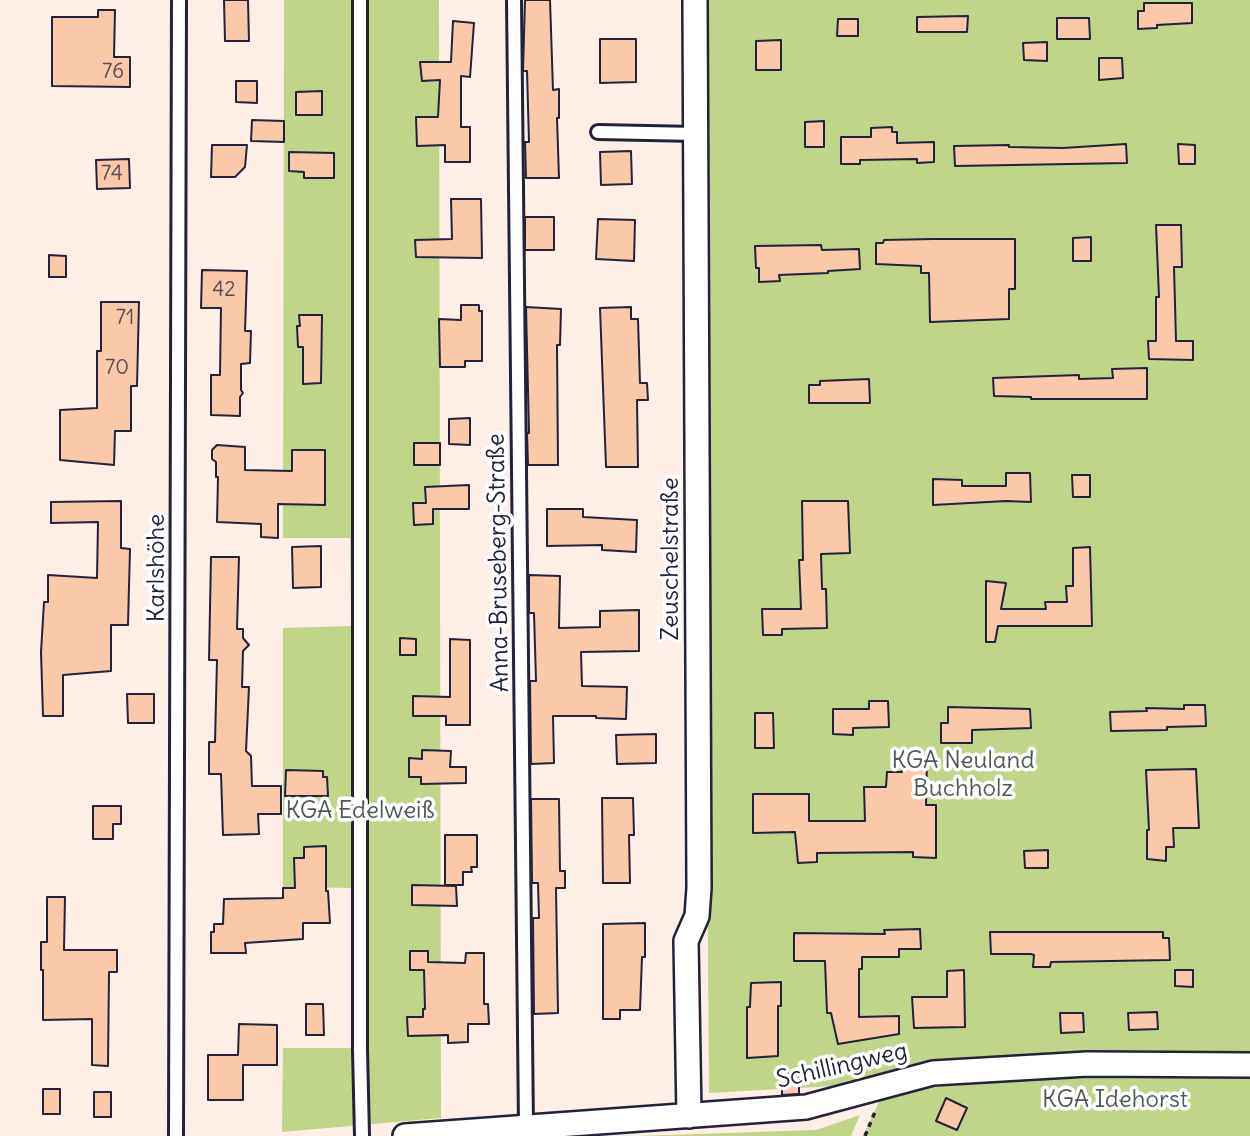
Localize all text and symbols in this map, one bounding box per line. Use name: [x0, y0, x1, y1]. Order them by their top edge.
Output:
house number: 76: [102, 59, 124, 85]
house number: 74: [101, 161, 123, 187]
house number: 42: [212, 277, 236, 303]
house number: 71: [116, 305, 134, 331]
house number: 70: [105, 355, 129, 381]
street label: Anna-Bruseberg-Straße: [482, 433, 516, 693]
street label: Zeuschelstraße: [657, 477, 685, 641]
street label: Karlshöhe: [143, 514, 171, 622]
park label: KGA Neuland Buchholz: [891, 747, 1035, 803]
park label: KGA Edelweiß: [285, 797, 435, 825]
street label: Schillingweg: [774, 1037, 910, 1095]
park label: KGA Idehorst: [1042, 1086, 1188, 1114]

